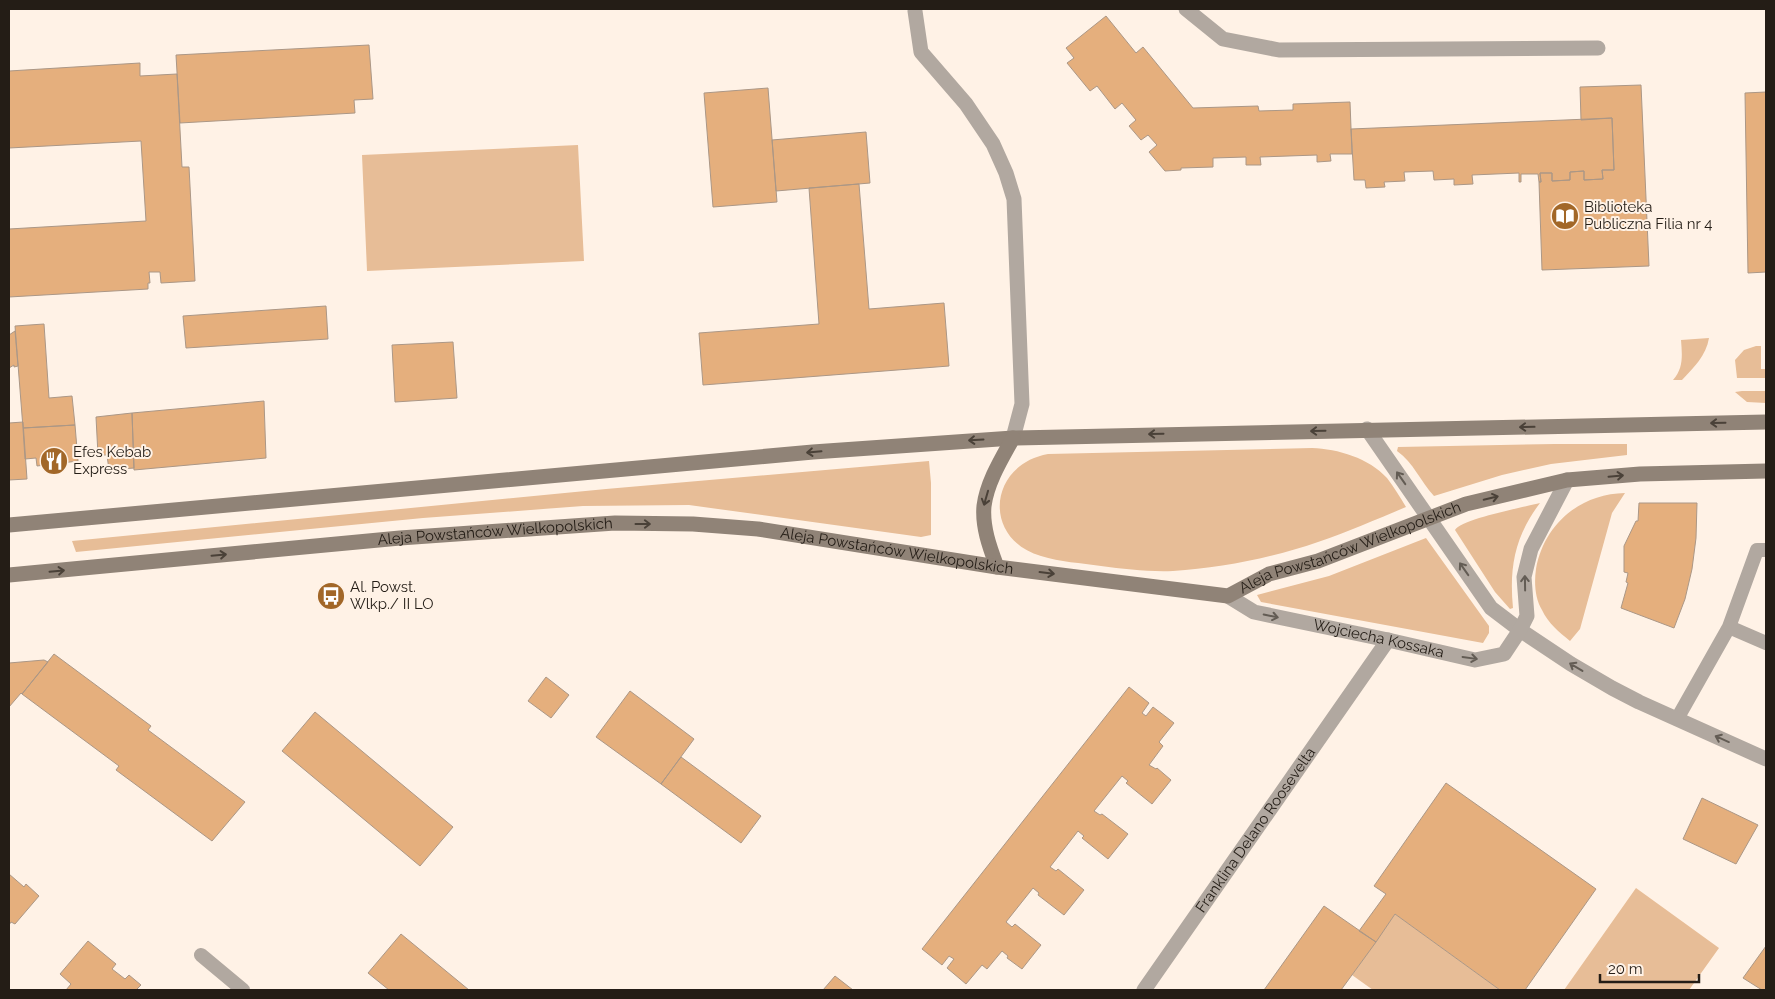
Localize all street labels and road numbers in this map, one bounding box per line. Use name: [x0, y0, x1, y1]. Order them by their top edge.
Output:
street label: Aleja Powstańców Wielkopolskich: [1236, 498, 1463, 597]
street label: Aleja Powstańców Wielkopolskich: [377, 514, 613, 549]
street label: Aleja Powstańców Wielkopolskich: [779, 524, 1014, 578]
street label: Wojciecha Kossaka: [1312, 616, 1446, 662]
street label: Franklina Delano Roosevelta: [1192, 744, 1319, 916]

